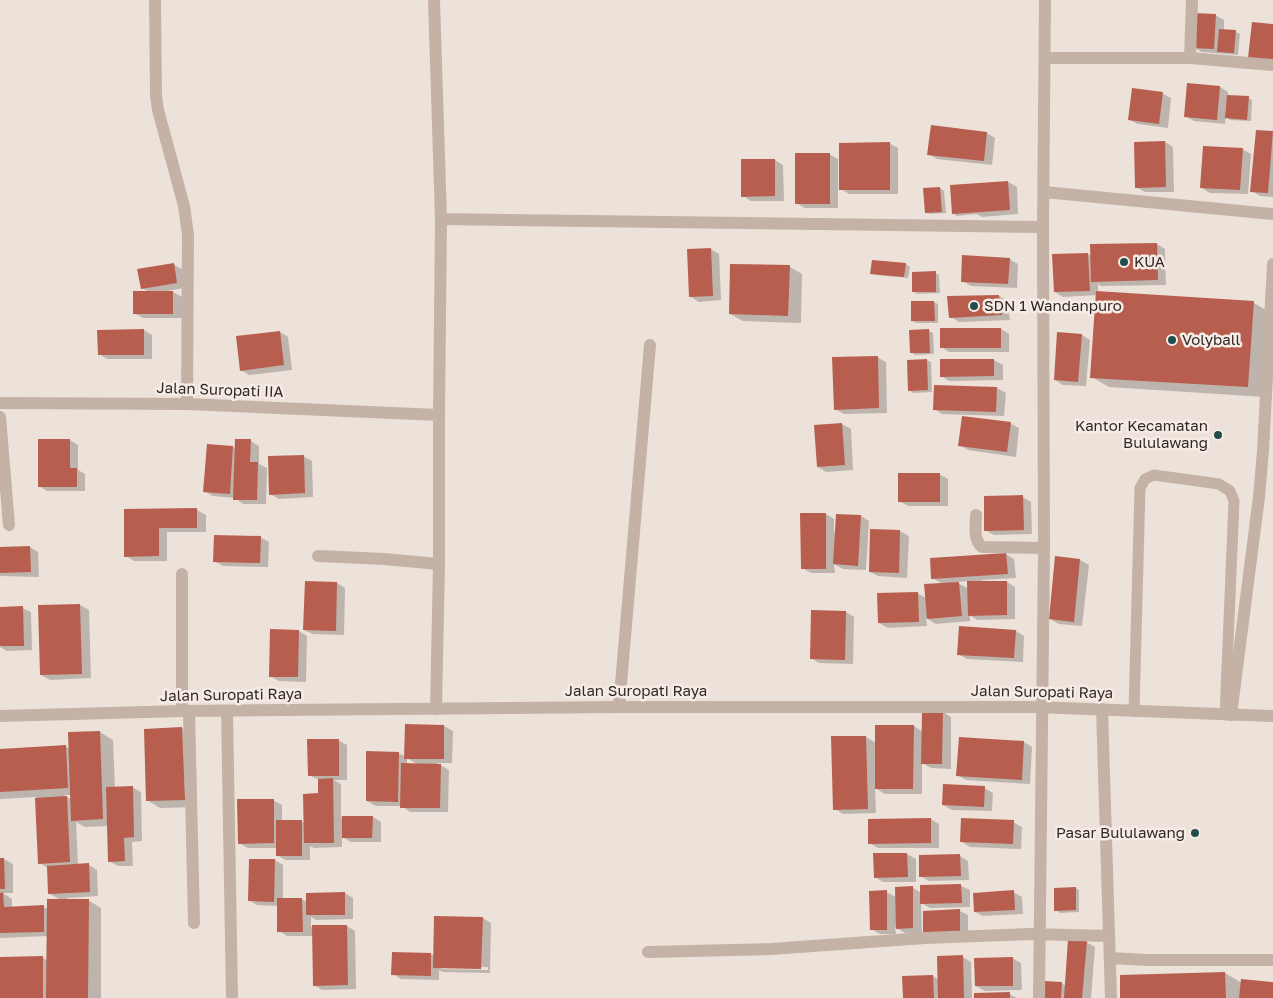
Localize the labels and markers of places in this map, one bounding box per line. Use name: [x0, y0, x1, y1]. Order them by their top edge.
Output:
place label: KUA: [1134, 252, 1165, 270]
marker: KUA: [1118, 256, 1130, 268]
place label: SDN 1 Wandanpuro: [984, 296, 1122, 314]
marker: SDN 1 Wandanpuro: [968, 300, 980, 312]
place label: Volyball: [1182, 330, 1241, 348]
marker: Volyball: [1166, 334, 1178, 346]
place label: Kantor Kecamatan Bululawang: [1075, 416, 1208, 451]
marker: Kantor Kecamatan Bululawang: [1212, 429, 1224, 441]
place label: Pasar Bululawang: [1056, 823, 1185, 841]
marker: Pasar Bululawang: [1189, 827, 1201, 839]

